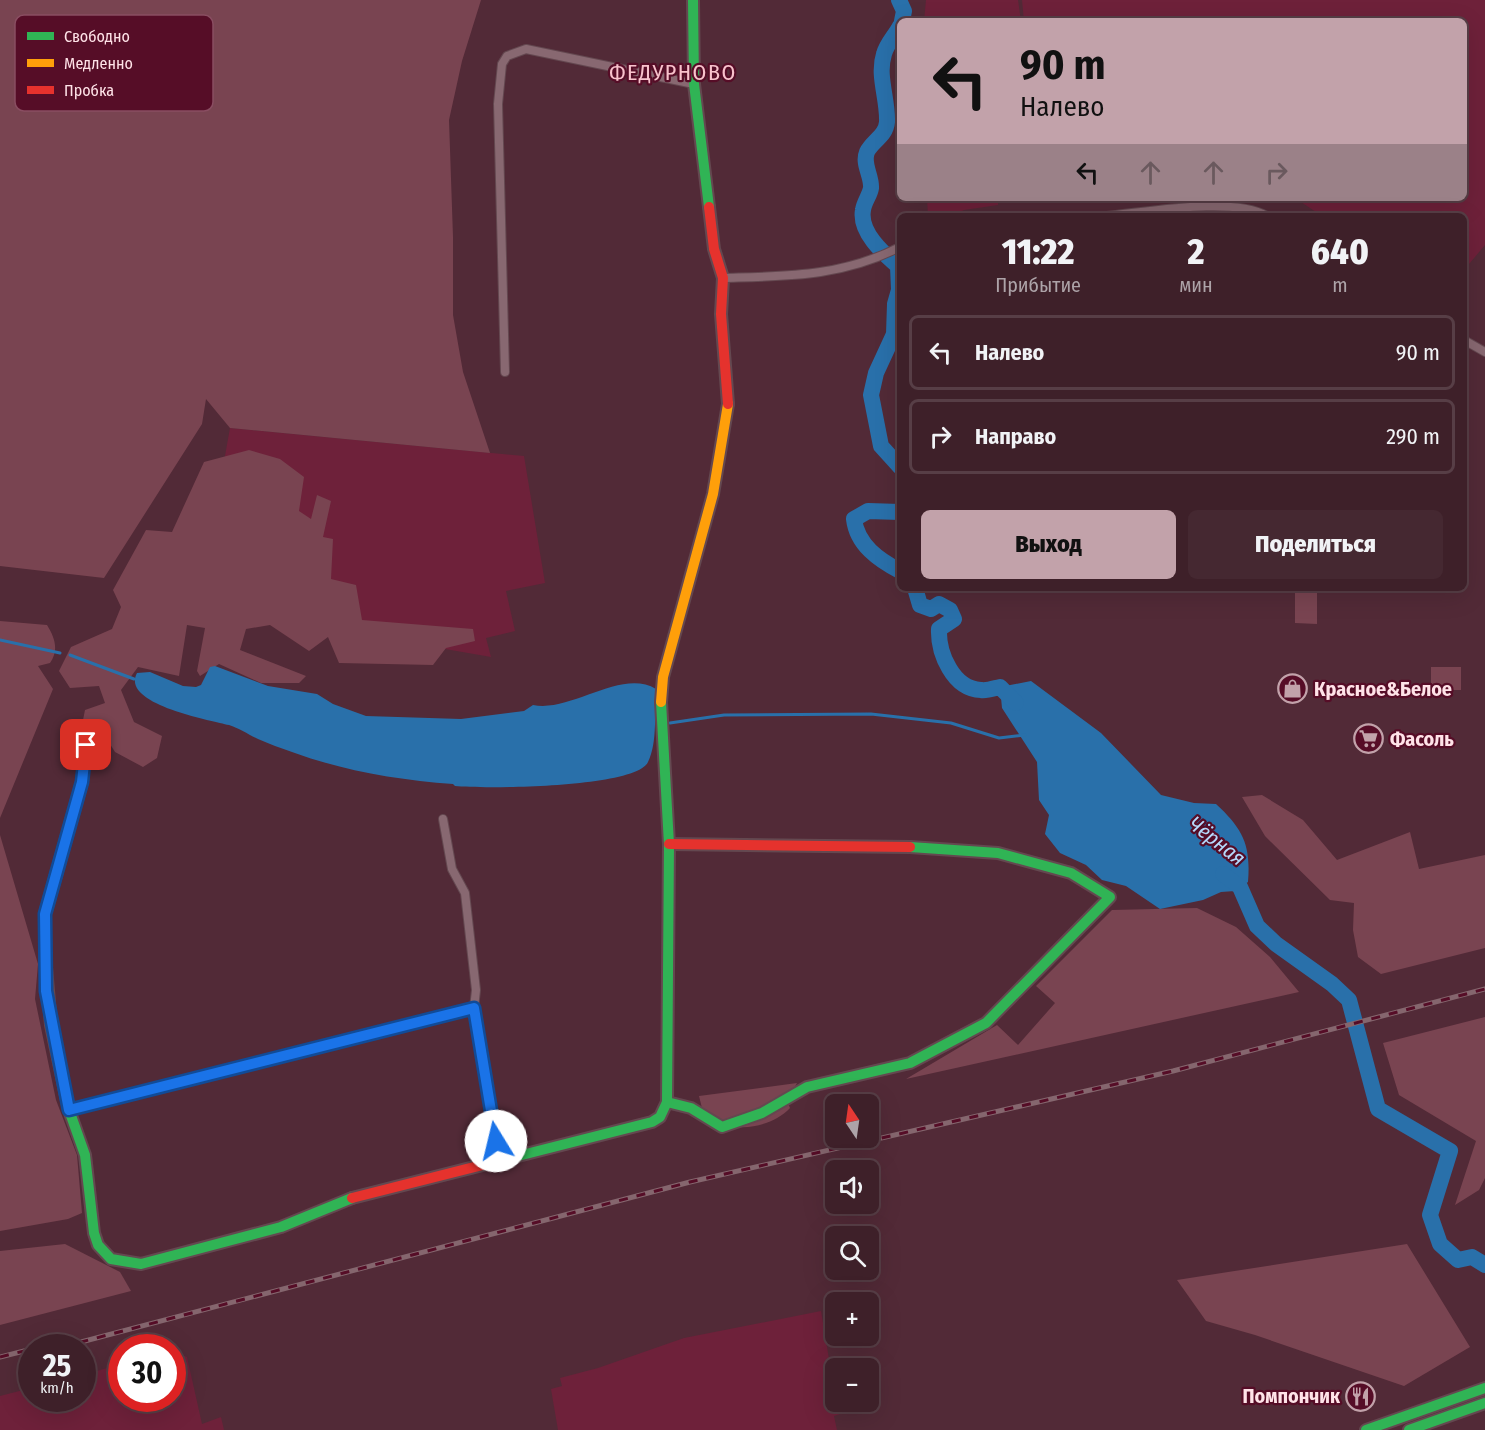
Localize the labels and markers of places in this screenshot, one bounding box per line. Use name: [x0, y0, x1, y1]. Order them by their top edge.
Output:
shop icon: Красное&Белое: [1277, 673, 1309, 705]
place label: Красное&Белое: [1314, 677, 1452, 701]
pin: [60, 719, 111, 770]
supermarket icon: Фасоль: [1353, 723, 1385, 755]
place label: Фасоль: [1390, 727, 1454, 751]
restaurant icon: Помпончик: [1345, 1380, 1377, 1412]
place label: Помпончик: [1242, 1384, 1341, 1408]

